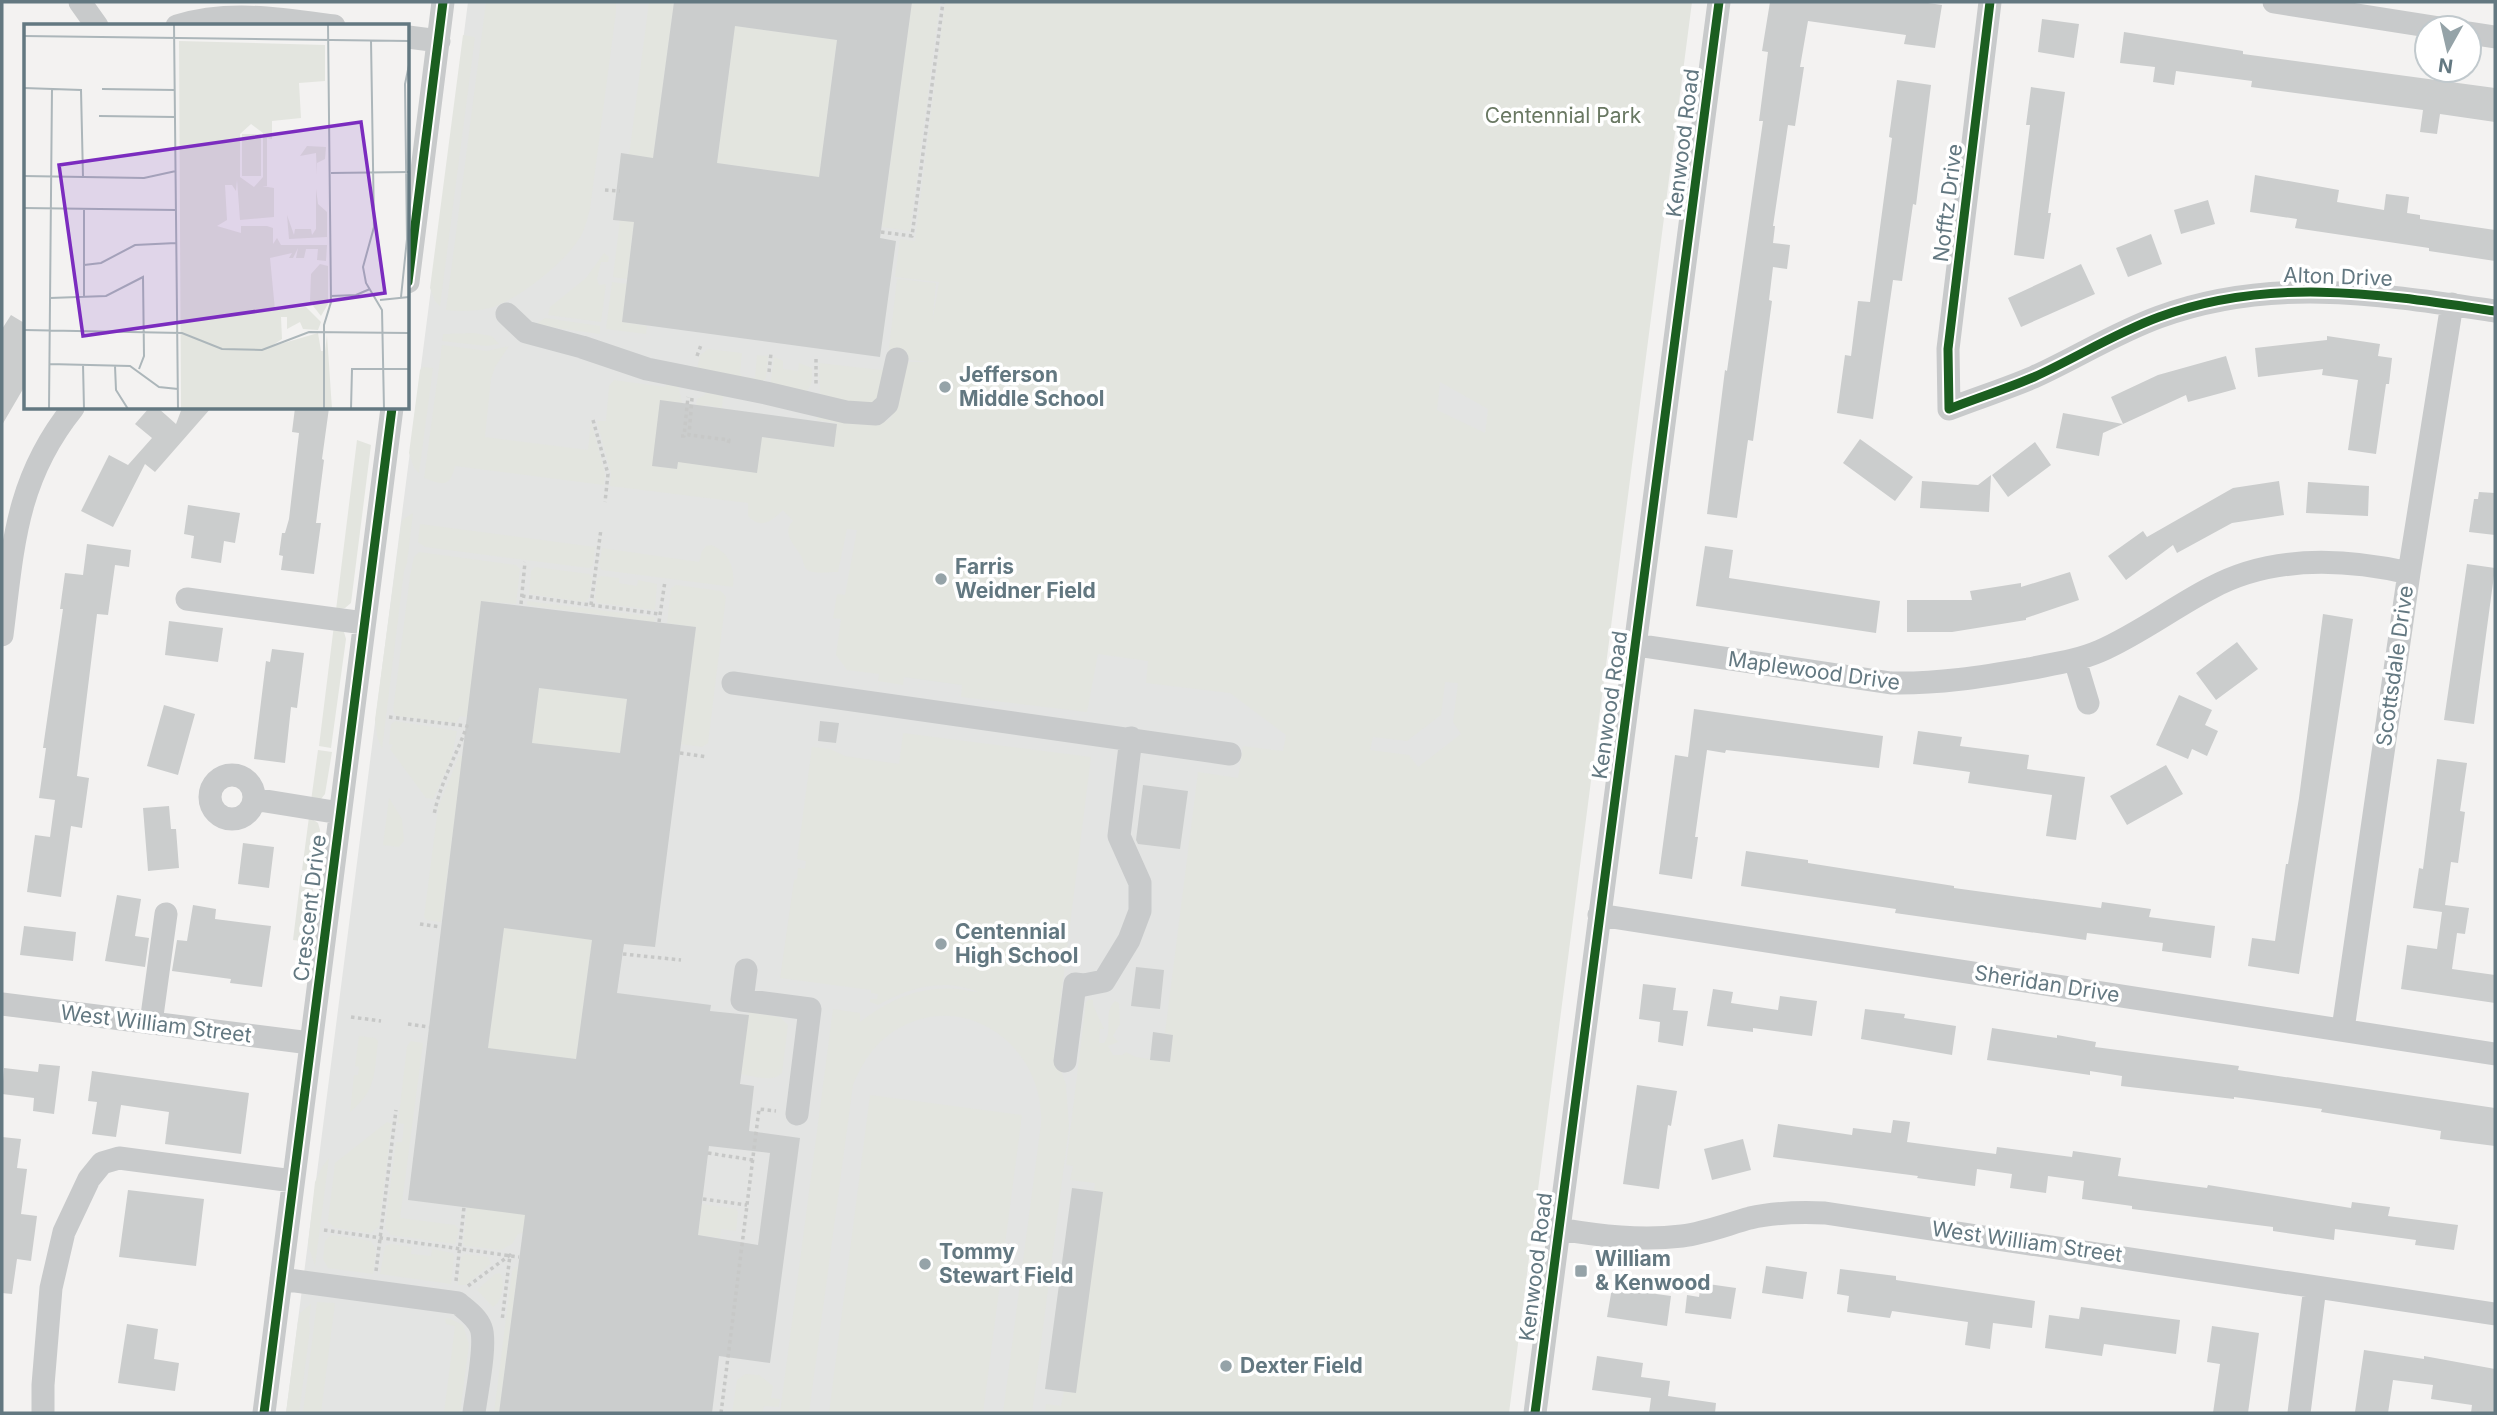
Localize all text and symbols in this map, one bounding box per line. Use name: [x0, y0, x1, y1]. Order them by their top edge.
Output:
north arrow: [2413, 14, 2483, 84]
inset map: [24, 24, 410, 410]
text: N: [2437, 53, 2454, 78]
street label: Kenwood Road: [1661, 67, 1704, 219]
park label: Centennial Park: [1485, 103, 1642, 128]
street label: Nofftz Drive: [1928, 142, 1967, 263]
street label: Alton Drive: [2283, 262, 2393, 291]
place label: Jefferson Middle School: [959, 362, 1105, 411]
marker: Jefferson Middle School: [937, 379, 953, 395]
place label: Farris Weidner Field: [955, 554, 1096, 603]
marker: Farris Weidner Field: [933, 571, 949, 587]
street label: Scottsdale Drive: [2371, 584, 2418, 748]
street label: Kenwood Road: [1587, 629, 1632, 781]
street label: Maplewood Drive: [1726, 646, 1902, 695]
street label: Crescent Drive: [288, 833, 331, 983]
place label: Centennial High School: [955, 919, 1078, 968]
marker: Centennial High School: [933, 936, 949, 952]
street label: Sheridan Drive: [1973, 960, 2121, 1007]
street label: West William Street: [59, 999, 253, 1048]
street label: Kenwood Road: [1514, 1191, 1557, 1343]
street label: West William Street: [1930, 1216, 2124, 1267]
place label: Tommy Stewart Field: [939, 1239, 1074, 1288]
place label: William & Kenwood: [1595, 1246, 1711, 1295]
marker: Tommy Stewart Field: [917, 1256, 933, 1272]
marker: William & Kenwood: [1573, 1263, 1589, 1279]
place label: Dexter Field: [1240, 1353, 1363, 1378]
marker: Dexter Field: [1218, 1358, 1234, 1374]

